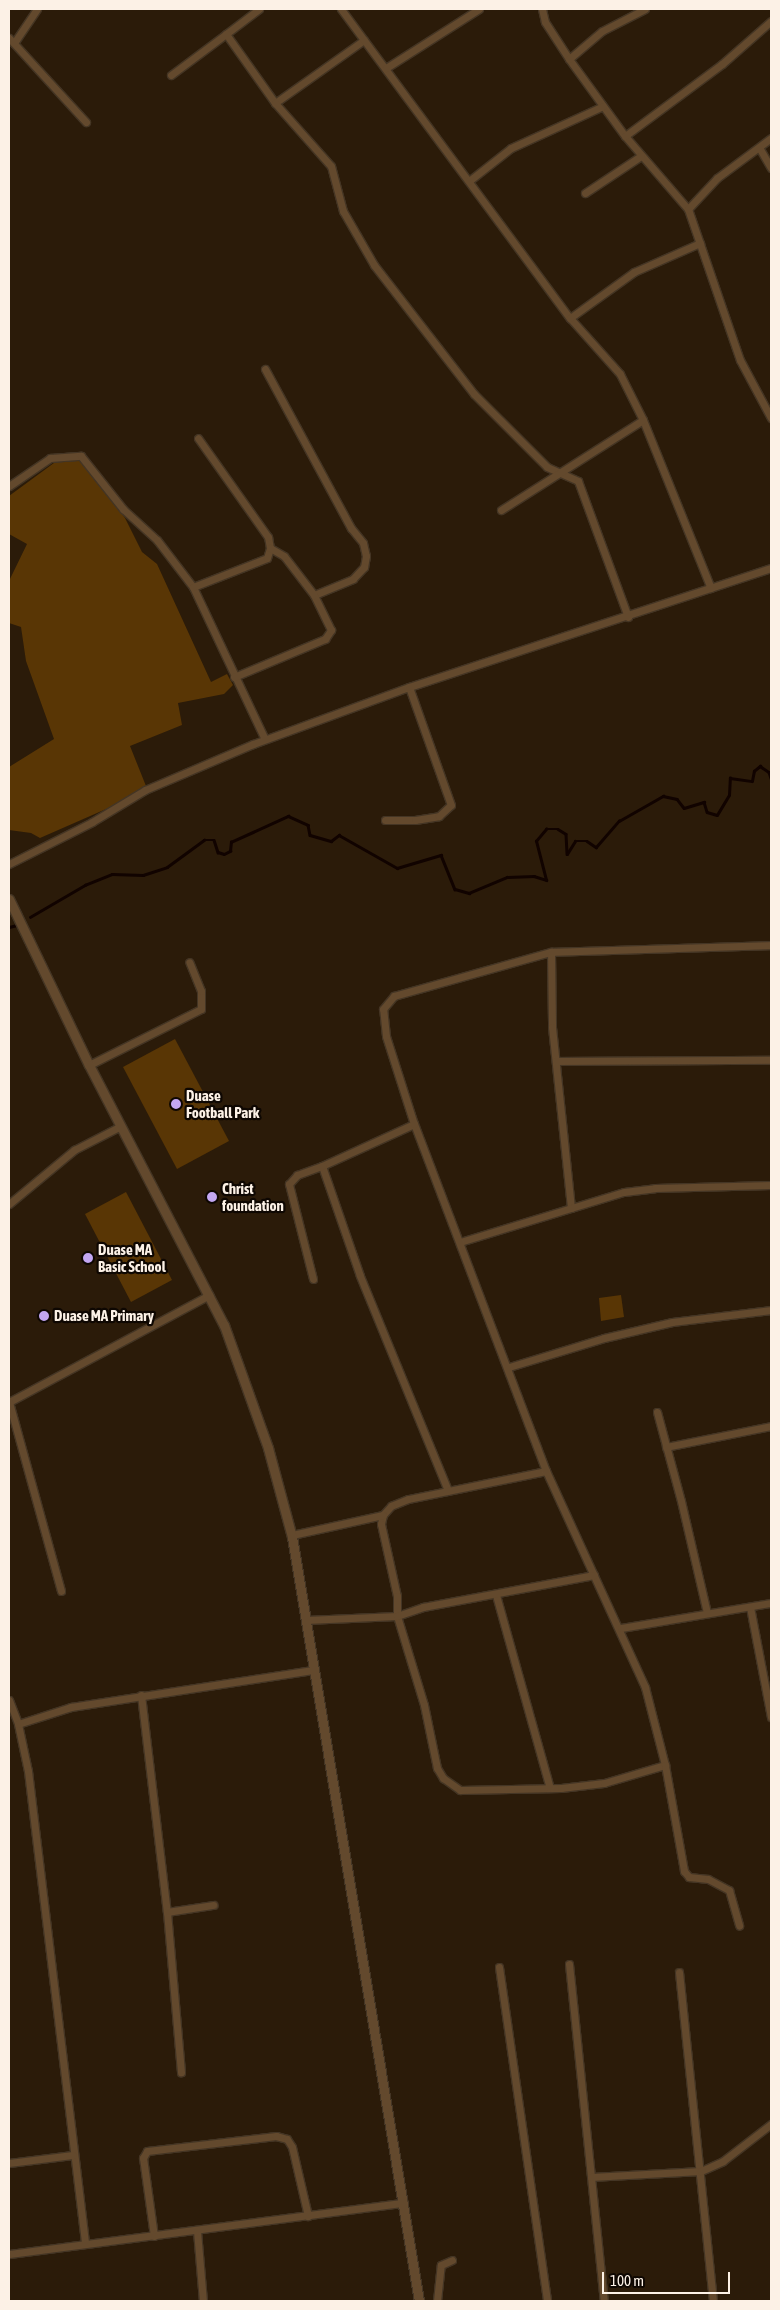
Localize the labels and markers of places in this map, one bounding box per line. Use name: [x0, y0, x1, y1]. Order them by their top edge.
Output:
place label: Duase Football Park: [186, 1086, 259, 1121]
marker: Duase Football Park: [170, 1098, 182, 1110]
place label: Christ foundation: [222, 1179, 284, 1214]
marker: Christ foundation: [206, 1191, 218, 1203]
place label: Duase MA Basic School: [98, 1240, 166, 1275]
marker: Duase MA Basic School: [82, 1252, 94, 1264]
place label: Duase MA Primary: [54, 1307, 154, 1325]
marker: Duase MA Primary: [38, 1310, 50, 1322]

